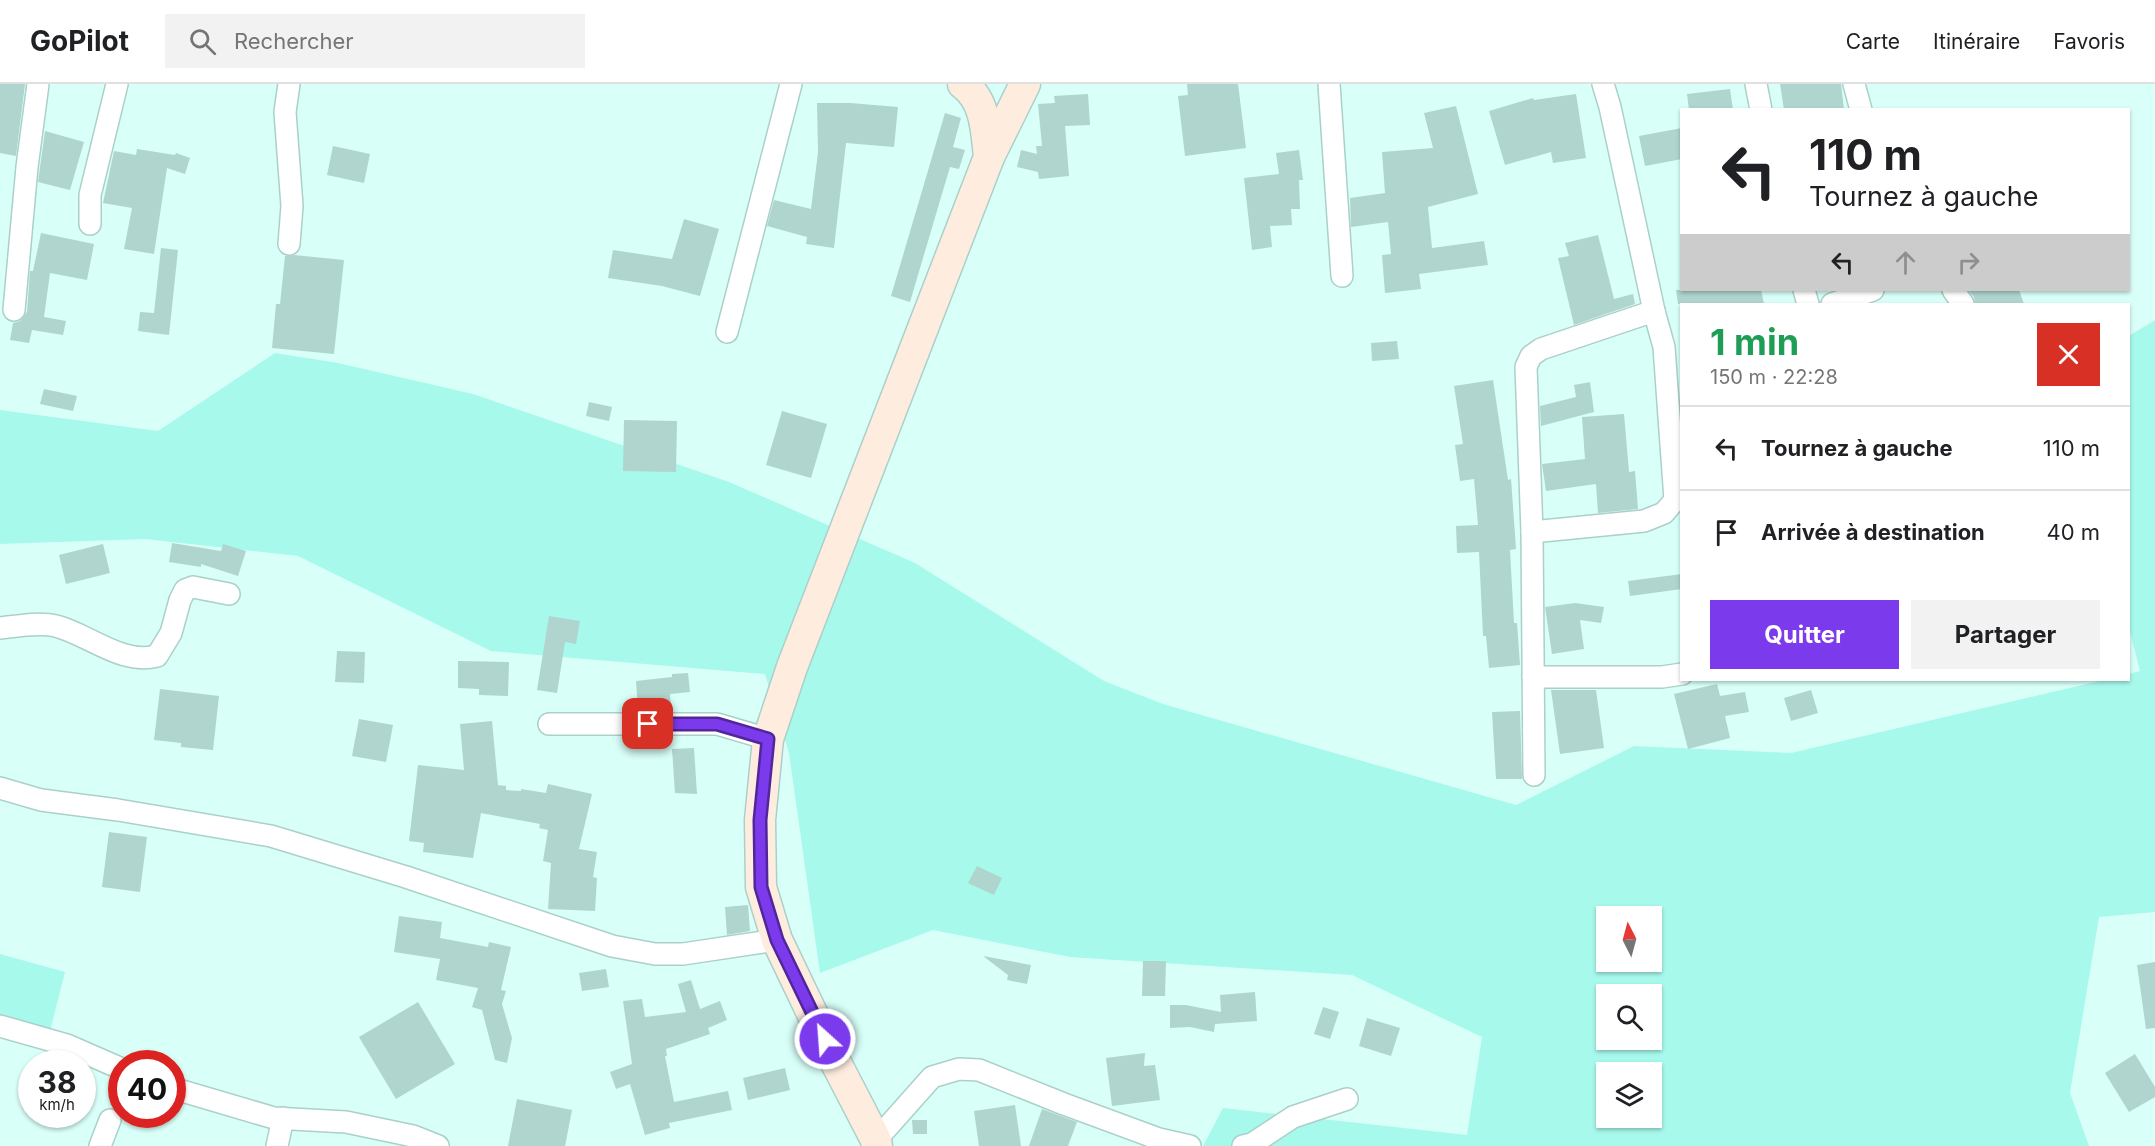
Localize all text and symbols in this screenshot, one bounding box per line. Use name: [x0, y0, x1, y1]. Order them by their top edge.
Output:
search box: [165, 14, 585, 68]
text: GoPilot: [30, 24, 129, 58]
icon: search: [186, 25, 219, 58]
text: Rechercher: [234, 28, 354, 54]
text: Carte: [1846, 29, 1900, 54]
text: Itinéraire: [1933, 29, 2020, 54]
text: Favoris: [2053, 29, 2125, 54]
text: 110 m: [1809, 129, 1922, 180]
icon: left: [1710, 132, 1788, 210]
text: Tournez à gauche: [1809, 180, 2038, 213]
icon: left: [1826, 246, 1859, 279]
icon: ahead: [1889, 246, 1922, 279]
icon: right: [1952, 246, 1985, 279]
text: 1 min: [1710, 320, 1799, 364]
button: close: [2037, 323, 2100, 386]
text: 150 m · 22:28: [1710, 365, 1838, 389]
icon: left: [1710, 432, 1743, 465]
text: Tournez à gauche: [1761, 435, 1953, 461]
text: 110 m: [2043, 435, 2100, 461]
icon: arrive: [1710, 516, 1743, 549]
text: Arrivée à destination: [1761, 519, 1985, 545]
text: 40 m: [2046, 519, 2100, 545]
button: Quitter: [1710, 600, 1899, 669]
button: Partager: [1911, 600, 2100, 669]
pin: [622, 698, 673, 749]
icon: arrive: [631, 707, 664, 740]
north arrow: [1596, 906, 1662, 972]
map controls: [1596, 906, 1662, 1128]
button: search: [1596, 984, 1662, 1050]
position arrow: [793, 1007, 857, 1071]
speed limit sign: 40: [108, 1050, 186, 1128]
button: layers: [1596, 1062, 1662, 1128]
text: 38: [38, 1064, 76, 1100]
text: km/h: [39, 1095, 75, 1114]

